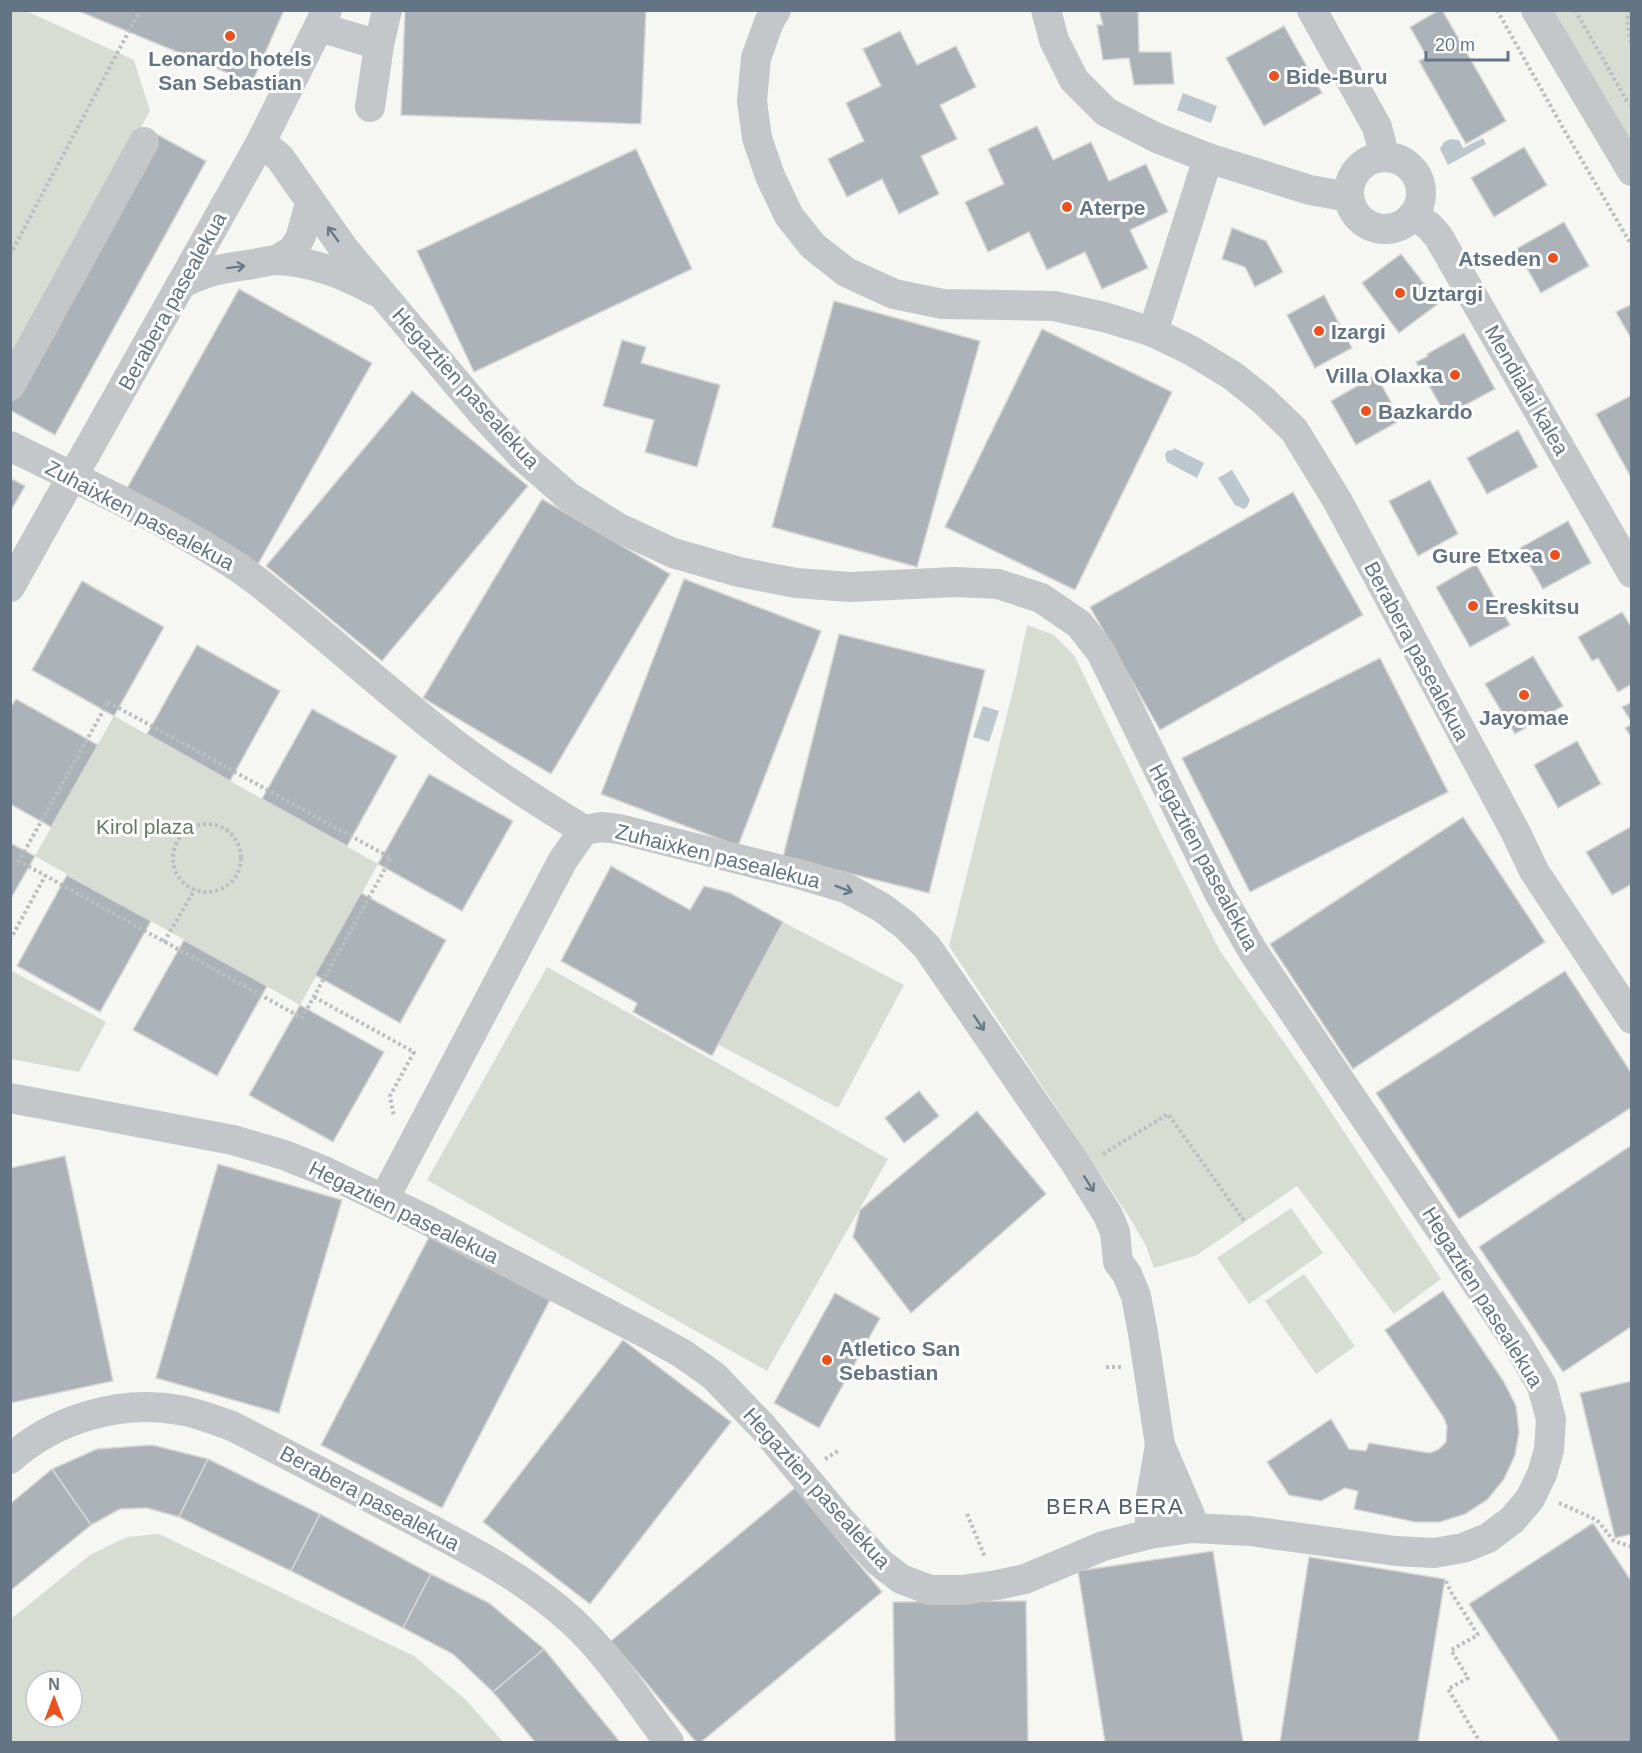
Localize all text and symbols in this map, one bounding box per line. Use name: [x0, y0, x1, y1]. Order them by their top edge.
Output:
scale bar: [1426, 24, 1508, 62]
marker: Leonardo hotels San Sebastian: [223, 29, 237, 43]
text: 20 m: [1435, 35, 1475, 55]
place label: Leonardo hotels San Sebastian: [148, 47, 312, 94]
place label: Bide-Buru: [1286, 65, 1388, 88]
marker: Bide-Buru: [1267, 69, 1281, 83]
place label: Aterpe: [1079, 196, 1146, 219]
marker: Aterpe: [1060, 200, 1074, 214]
street label: Berabera pasealekua: [114, 208, 231, 394]
one-way arrow: [327, 226, 339, 242]
place label: Atseden: [1458, 247, 1541, 270]
marker: Atseden: [1546, 251, 1560, 265]
one-way arrow: [226, 261, 246, 272]
place label: Uztargi: [1412, 282, 1483, 305]
marker: Uztargi: [1393, 286, 1407, 300]
street label: Hegaztien pasealekua: [388, 303, 544, 473]
place label: Izargi: [1331, 320, 1386, 343]
street label: Mendialai kalea: [1481, 321, 1574, 459]
marker: Izargi: [1312, 324, 1326, 338]
place label: Villa Olaxka: [1325, 364, 1443, 387]
marker: Villa Olaxka: [1448, 368, 1462, 382]
place label: Bazkardo: [1378, 400, 1473, 423]
marker: Bazkardo: [1359, 404, 1373, 418]
street label: Zuhaixken pasealekua: [42, 456, 238, 575]
place label: Gure Etxea: [1432, 544, 1543, 567]
marker: Gure Etxea: [1548, 548, 1562, 562]
street label: Berabera pasealekua: [1360, 557, 1474, 745]
place label: Ereskitsu: [1485, 595, 1580, 618]
marker: Ereskitsu: [1466, 599, 1480, 613]
marker: Jayomae: [1517, 688, 1531, 702]
place label: Jayomae: [1479, 706, 1569, 729]
street label: Hegaztien pasealekua: [1145, 760, 1263, 954]
park label: Kirol plaza: [96, 815, 194, 838]
street label: Zuhaixken pasealekua: [613, 819, 823, 893]
one-way arrow: [834, 884, 853, 895]
one-way arrow: [973, 1014, 985, 1031]
street label: Hegaztien pasealekua: [306, 1156, 503, 1268]
one-way arrow: [1083, 1175, 1095, 1192]
street label: Hegaztien pasealekua: [1418, 1203, 1548, 1391]
place label: Atletico San Sebastian: [839, 1337, 960, 1384]
marker: Atletico San Sebastian: [820, 1353, 834, 1367]
street label: Hegaztien pasealekua: [739, 1403, 895, 1573]
street label: Berabera pasealekua: [276, 1441, 464, 1555]
district label: BERA BERA: [1046, 1494, 1184, 1519]
north arrow: [24, 1669, 84, 1729]
text: N: [48, 1676, 60, 1693]

